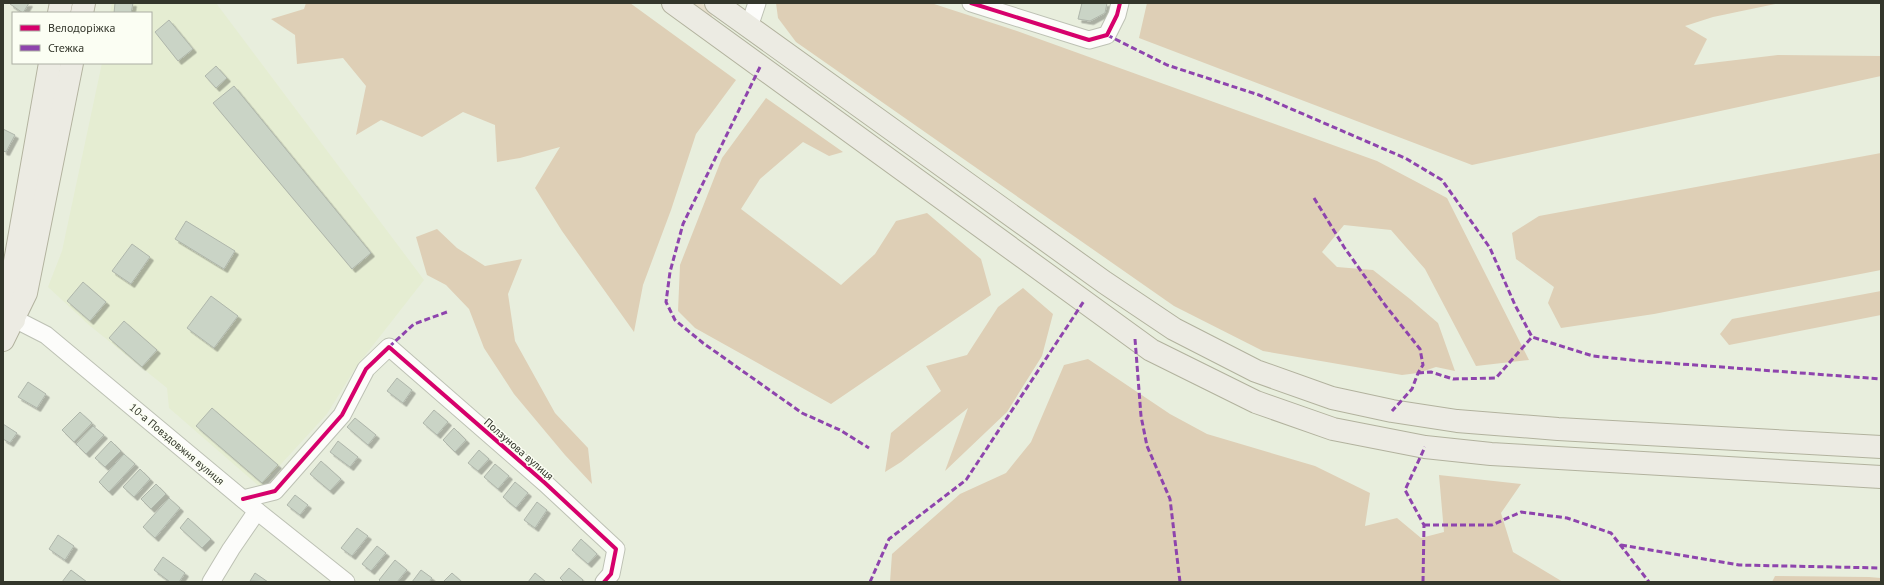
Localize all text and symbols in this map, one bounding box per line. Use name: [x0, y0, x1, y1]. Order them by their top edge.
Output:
legend: [12, 12, 152, 64]
text: Велодоріжка: [48, 20, 116, 35]
text: Стежка: [48, 40, 84, 55]
street label: 10-а Повздовжня вулиця: [127, 400, 227, 488]
street label: Ползунова вулиця: [481, 415, 557, 483]

